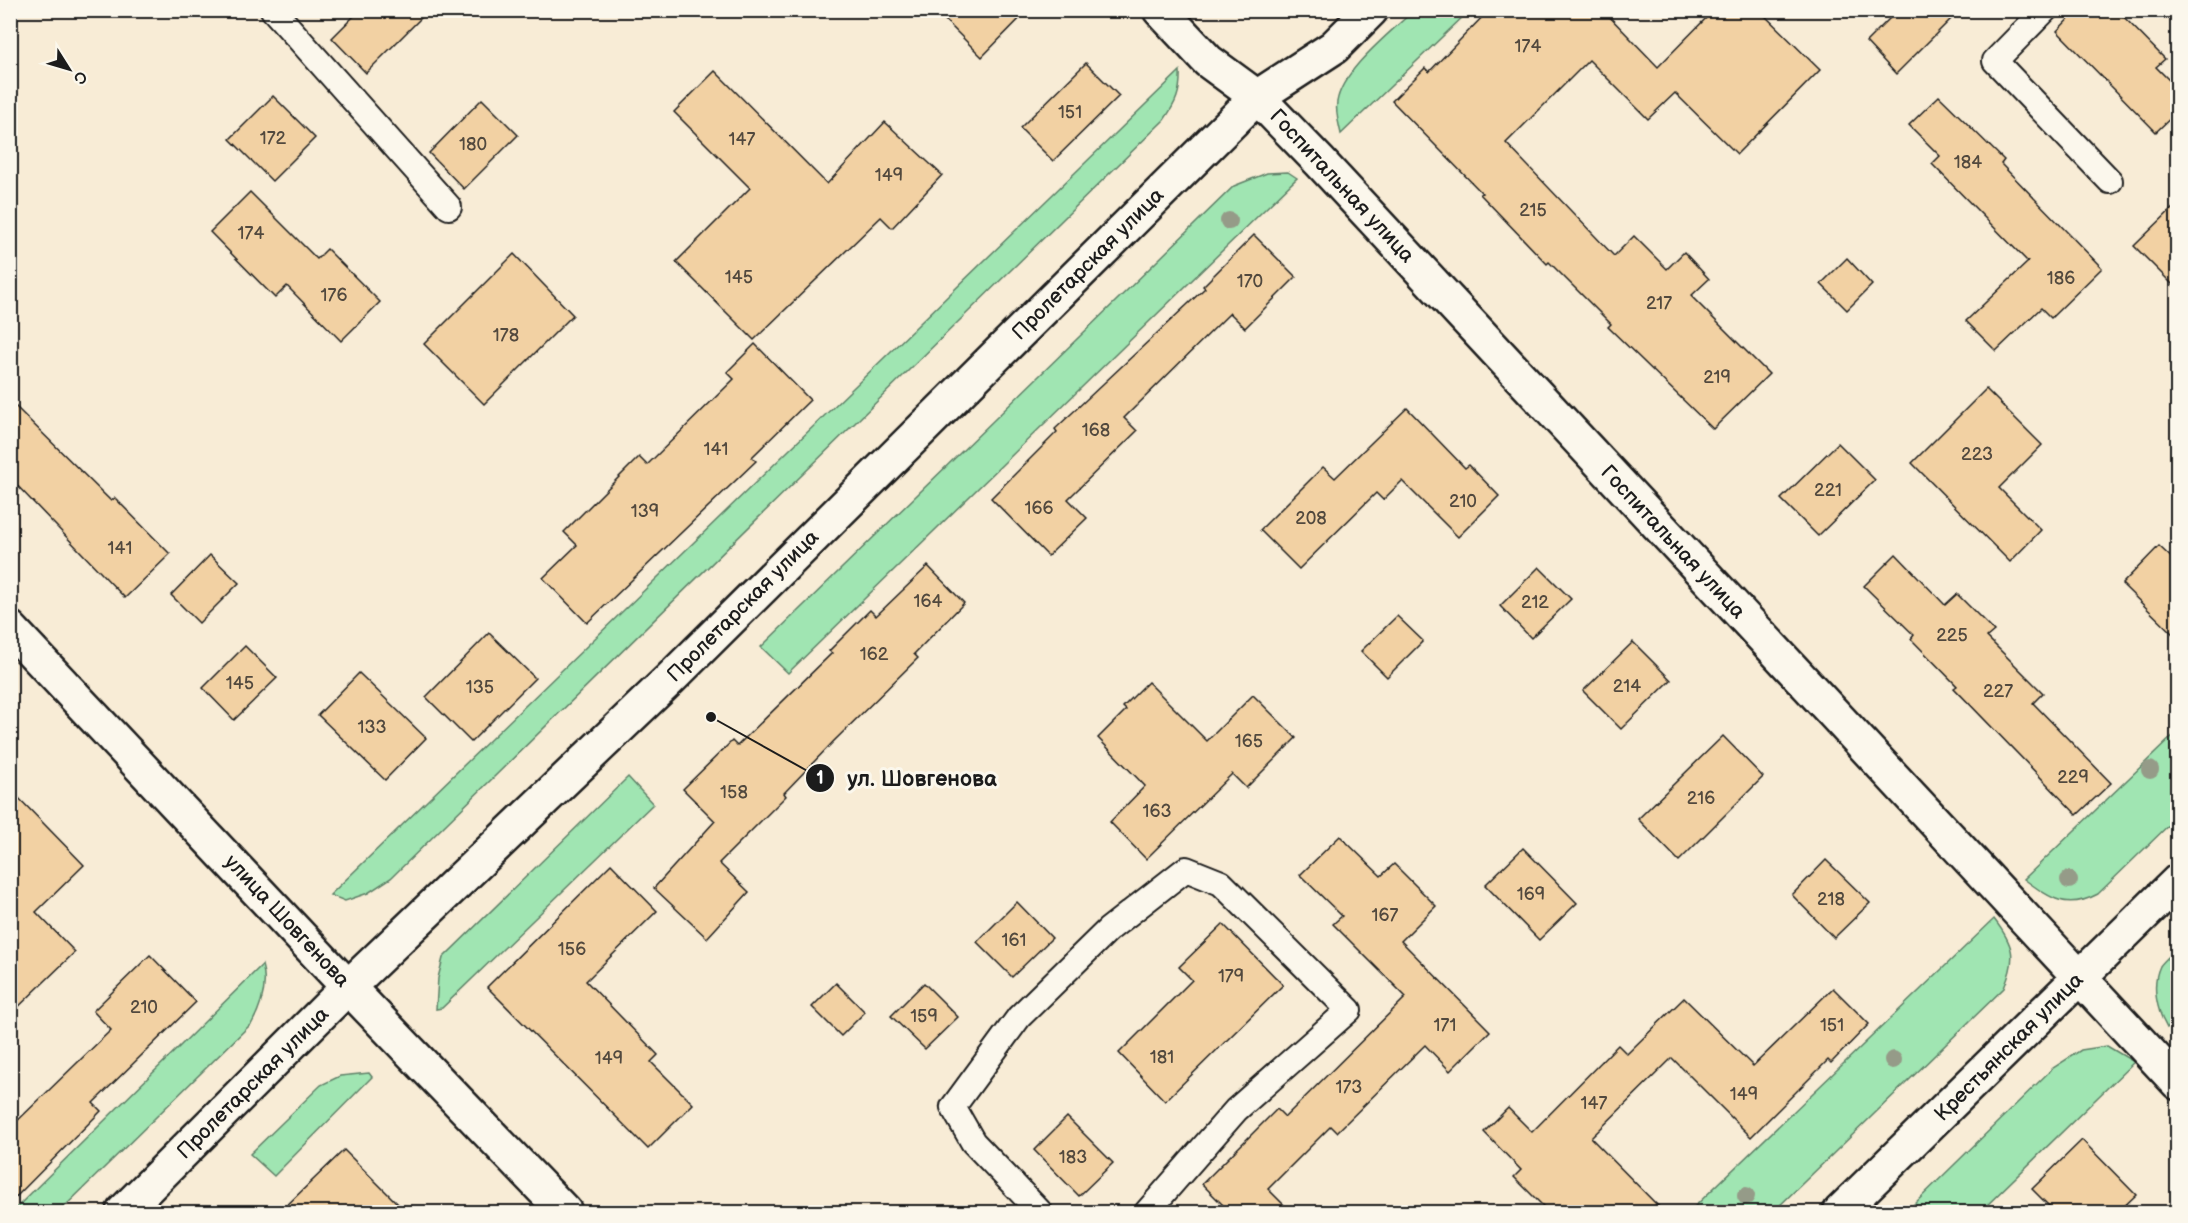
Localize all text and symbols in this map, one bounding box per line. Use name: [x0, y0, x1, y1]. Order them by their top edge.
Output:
house number: 174: [1515, 36, 1541, 57]
north arrow: [39, 39, 99, 99]
text: С: [69, 67, 91, 87]
house number: 151: [1058, 102, 1082, 123]
street label: Госпитальная улица: [1264, 104, 1420, 268]
house number: 172: [260, 128, 287, 149]
house number: 147: [729, 129, 756, 150]
house number: 180: [459, 134, 487, 155]
house number: 184: [1954, 152, 1982, 173]
house number: 149: [875, 165, 903, 186]
street label: Пролетарская улица: [1007, 182, 1170, 345]
house number: 215: [1519, 200, 1547, 221]
house number: 174: [238, 223, 264, 244]
house number: 145: [725, 267, 753, 288]
house number: 186: [2047, 268, 2075, 289]
house number: 170: [1237, 271, 1263, 292]
house number: 176: [321, 285, 347, 306]
house number: 217: [1646, 293, 1672, 314]
house number: 178: [493, 325, 519, 346]
house number: 219: [1703, 367, 1731, 388]
house number: 168: [1082, 420, 1110, 441]
house number: 141: [704, 439, 728, 460]
house number: 223: [1961, 444, 1993, 465]
street label: Госпитальная улица: [1595, 460, 1751, 624]
house number: 221: [1814, 480, 1842, 501]
house number: 210: [1449, 491, 1477, 512]
house number: 166: [1025, 498, 1053, 519]
house number: 139: [631, 501, 659, 522]
house number: 208: [1295, 508, 1327, 529]
street label: Пролетарская улица: [662, 524, 825, 687]
house number: 141: [108, 538, 132, 559]
house number: 164: [914, 591, 942, 612]
house number: 212: [1521, 592, 1549, 613]
house number: 225: [1936, 625, 1968, 646]
house number: 162: [860, 644, 889, 665]
house number: 145: [226, 673, 254, 694]
house number: 214: [1613, 676, 1641, 697]
house number: 135: [466, 677, 494, 698]
house number: 227: [1983, 681, 2013, 702]
house number: 133: [357, 717, 387, 738]
house number: 165: [1235, 731, 1263, 752]
callout: ул. Шовгенова: [805, 758, 1009, 798]
text: ул. Шовгенова: [847, 766, 997, 793]
house number: 229: [2057, 767, 2089, 788]
text: 1: [816, 768, 824, 789]
house number: 158: [720, 782, 748, 803]
house number: 216: [1687, 788, 1715, 809]
house number: 163: [1142, 801, 1172, 822]
street label: улица Шовгенова: [219, 850, 355, 993]
house number: 169: [1517, 884, 1545, 905]
house number: 218: [1817, 889, 1845, 910]
house number: 167: [1372, 905, 1399, 926]
house number: 161: [1002, 930, 1026, 951]
house number: 156: [558, 939, 586, 960]
house number: 179: [1218, 966, 1244, 987]
street label: Крестьянская улица: [1929, 967, 2089, 1127]
house number: 210: [130, 997, 158, 1018]
street label: Пролетарская улица: [172, 1001, 335, 1164]
house number: 159: [910, 1006, 938, 1027]
house number: 171: [1434, 1015, 1456, 1036]
house number: 151: [1820, 1015, 1844, 1036]
house number: 181: [1150, 1047, 1174, 1068]
house number: 149: [595, 1048, 623, 1069]
house number: 173: [1336, 1077, 1362, 1098]
house number: 149: [1730, 1084, 1758, 1105]
house number: 147: [1581, 1093, 1608, 1114]
house number: 183: [1059, 1147, 1087, 1168]

